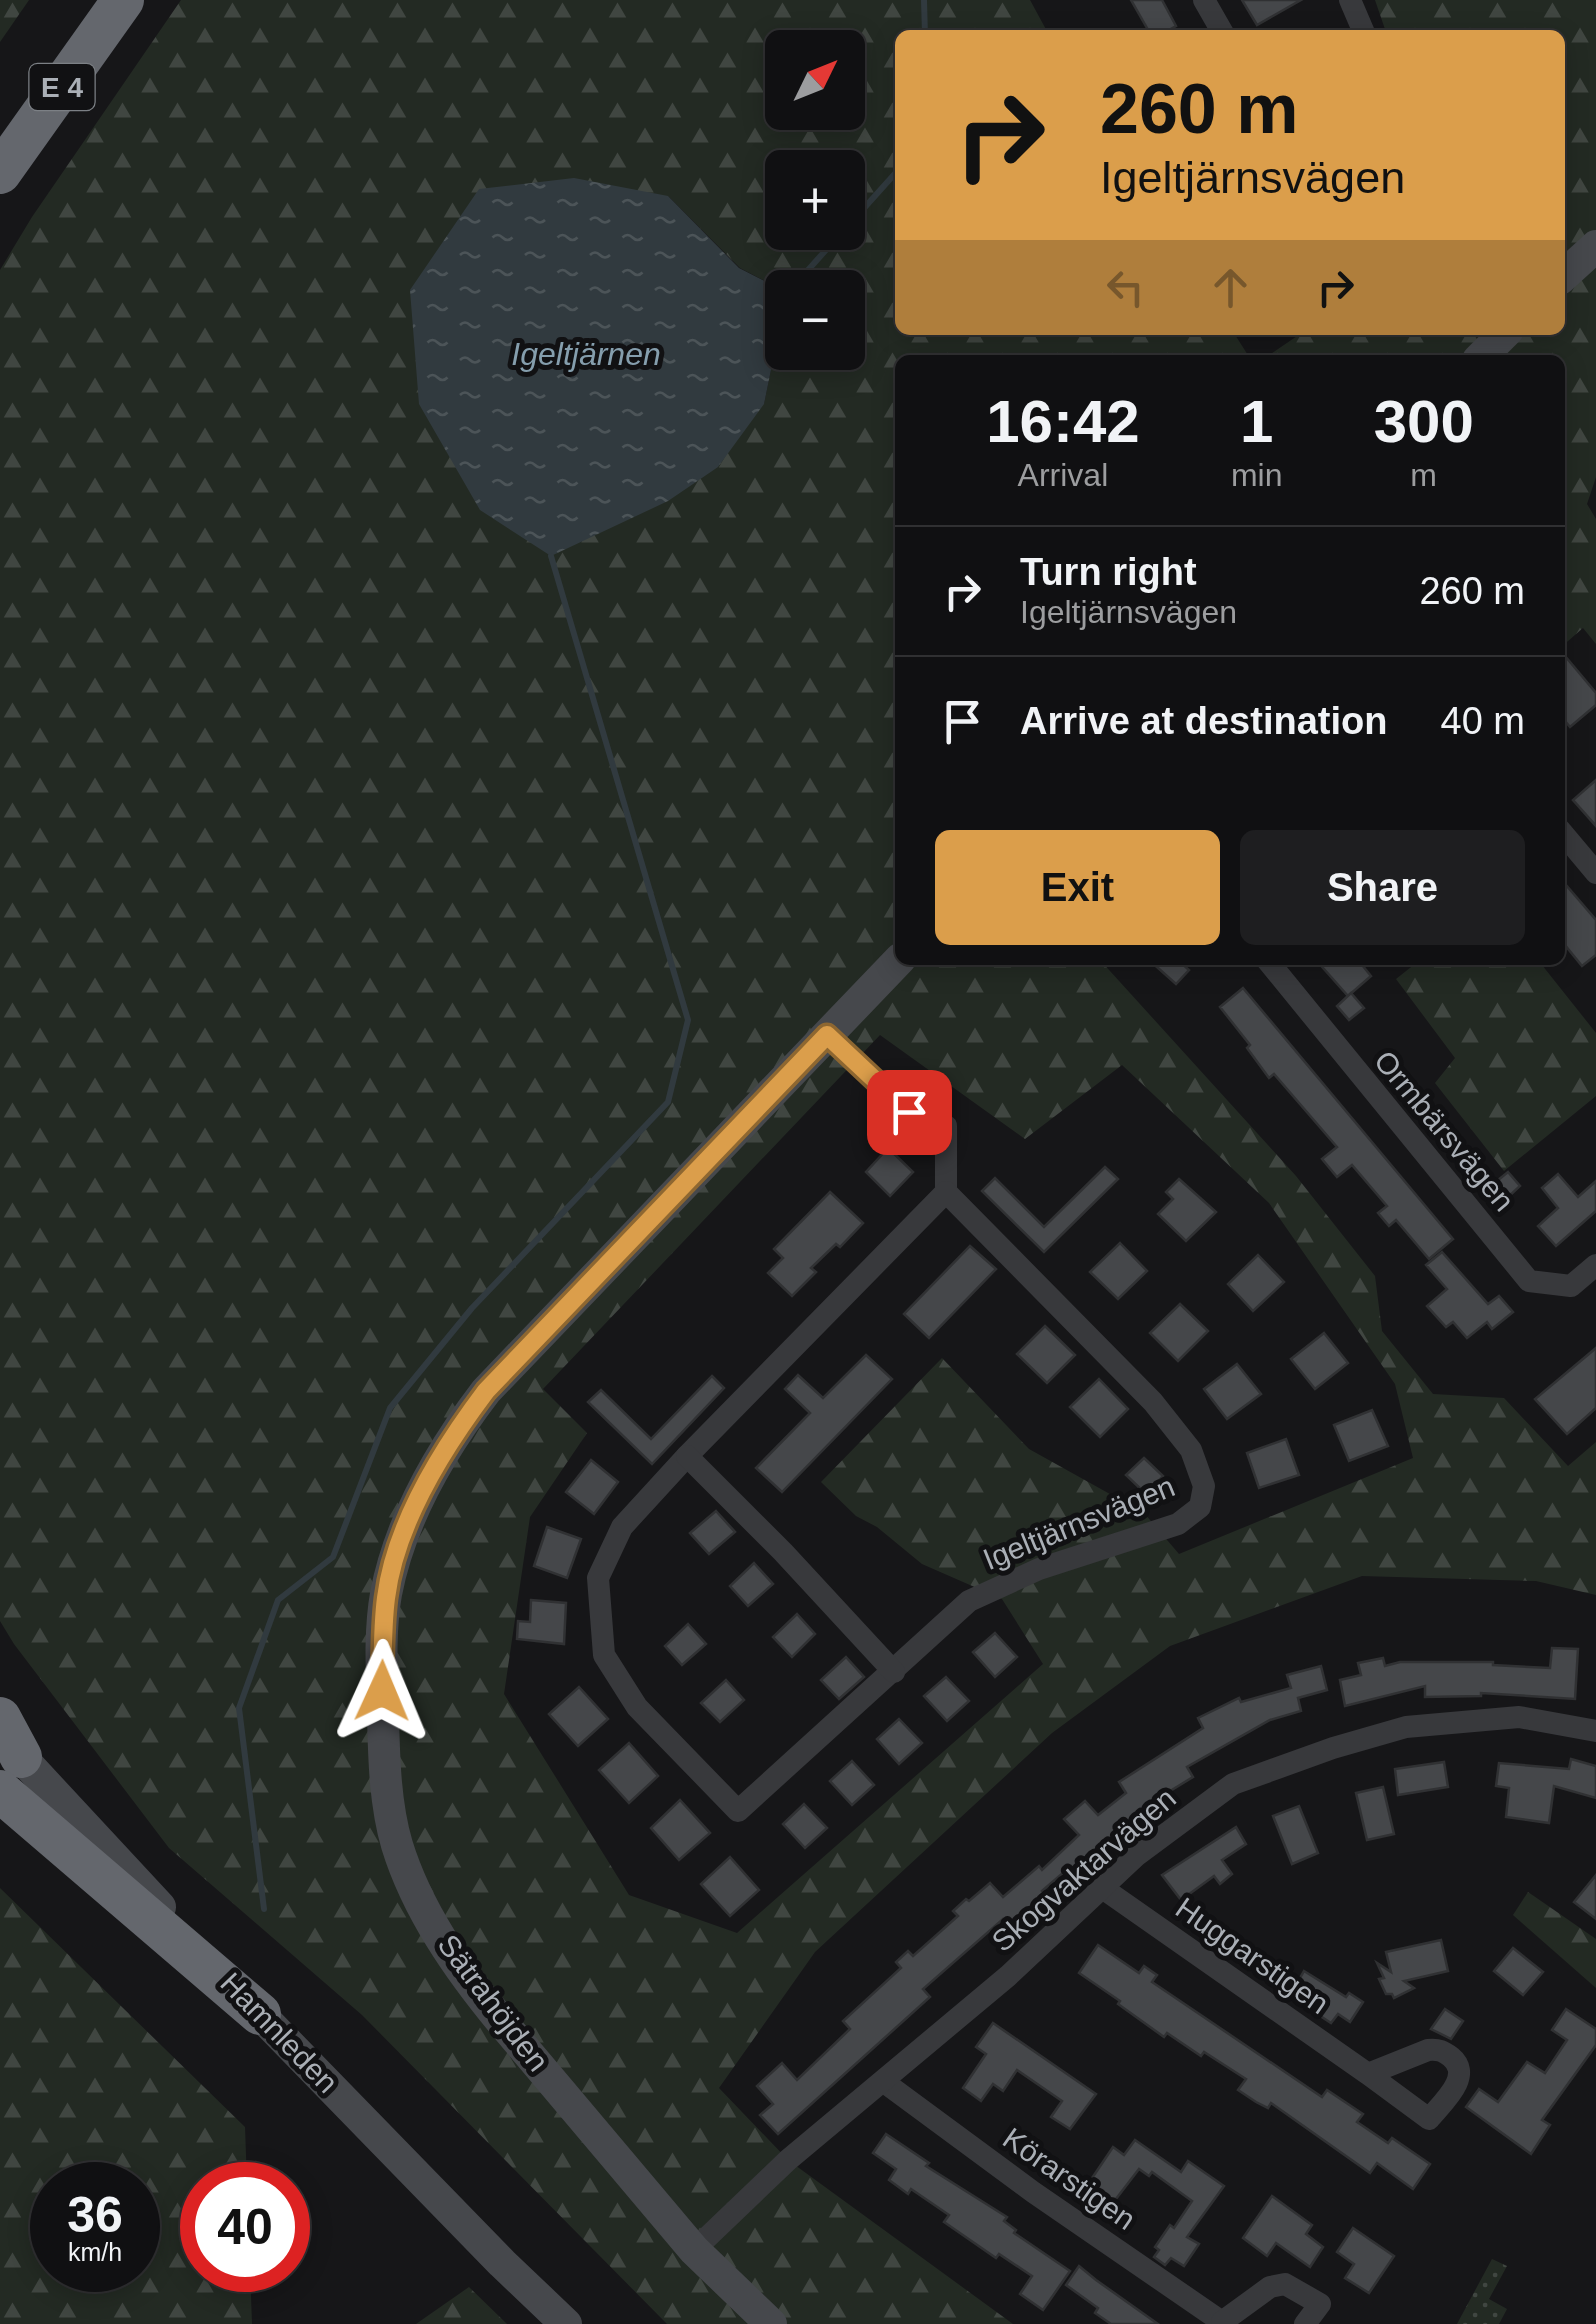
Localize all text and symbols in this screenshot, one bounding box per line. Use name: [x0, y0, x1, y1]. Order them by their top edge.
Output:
north arrow: [765, 30, 865, 130]
map controls: [765, 30, 865, 370]
road number: E 4: [30, 64, 94, 110]
icon: right: [935, 70, 1065, 200]
text: 260 m: [1100, 70, 1298, 148]
button: +: [765, 150, 865, 250]
text: Igeltjärnsvägen: [1100, 152, 1405, 203]
icon: left: [1098, 260, 1153, 315]
icon: ahead: [1203, 260, 1258, 315]
icon: right: [1308, 260, 1363, 315]
button: −: [765, 270, 865, 370]
water label: Igeltjärnen: [511, 336, 661, 372]
text: 16:42: [986, 388, 1140, 455]
text: 1: [1240, 388, 1273, 455]
text: 300: [1374, 388, 1474, 455]
text: Arrival: [1018, 457, 1108, 493]
text: min: [1231, 457, 1282, 493]
text: m: [1410, 457, 1437, 493]
text: Turn right: [1020, 551, 1197, 593]
icon: right: [935, 564, 990, 619]
text: 260 m: [1419, 570, 1525, 612]
text: Igeltjärnsvägen: [1020, 594, 1237, 630]
icon: arrive: [935, 694, 990, 749]
text: Arrive at destination: [1020, 700, 1387, 742]
text: 40 m: [1441, 700, 1525, 742]
button: Exit: [935, 830, 1220, 945]
button: Share: [1240, 830, 1525, 945]
street label: Ormbärsvägen: [1368, 1044, 1521, 1217]
pin: [867, 1070, 952, 1155]
icon: arrive: [882, 1085, 937, 1140]
street label: Igeltjärnsvägen: [978, 1469, 1179, 1576]
position arrow: [330, 1639, 434, 1743]
street label: Skogvaktarvägen: [985, 1781, 1182, 1958]
street label: Huggarstigen: [1170, 1891, 1335, 2020]
street label: Sätrahöjden: [432, 1928, 555, 2077]
street label: Hamnleden: [214, 1966, 345, 2099]
street label: Körarstigen: [997, 2121, 1142, 2236]
speed limit sign: 40: [180, 2162, 310, 2292]
text: 36: [67, 2187, 123, 2243]
text: km/h: [68, 2238, 122, 2266]

